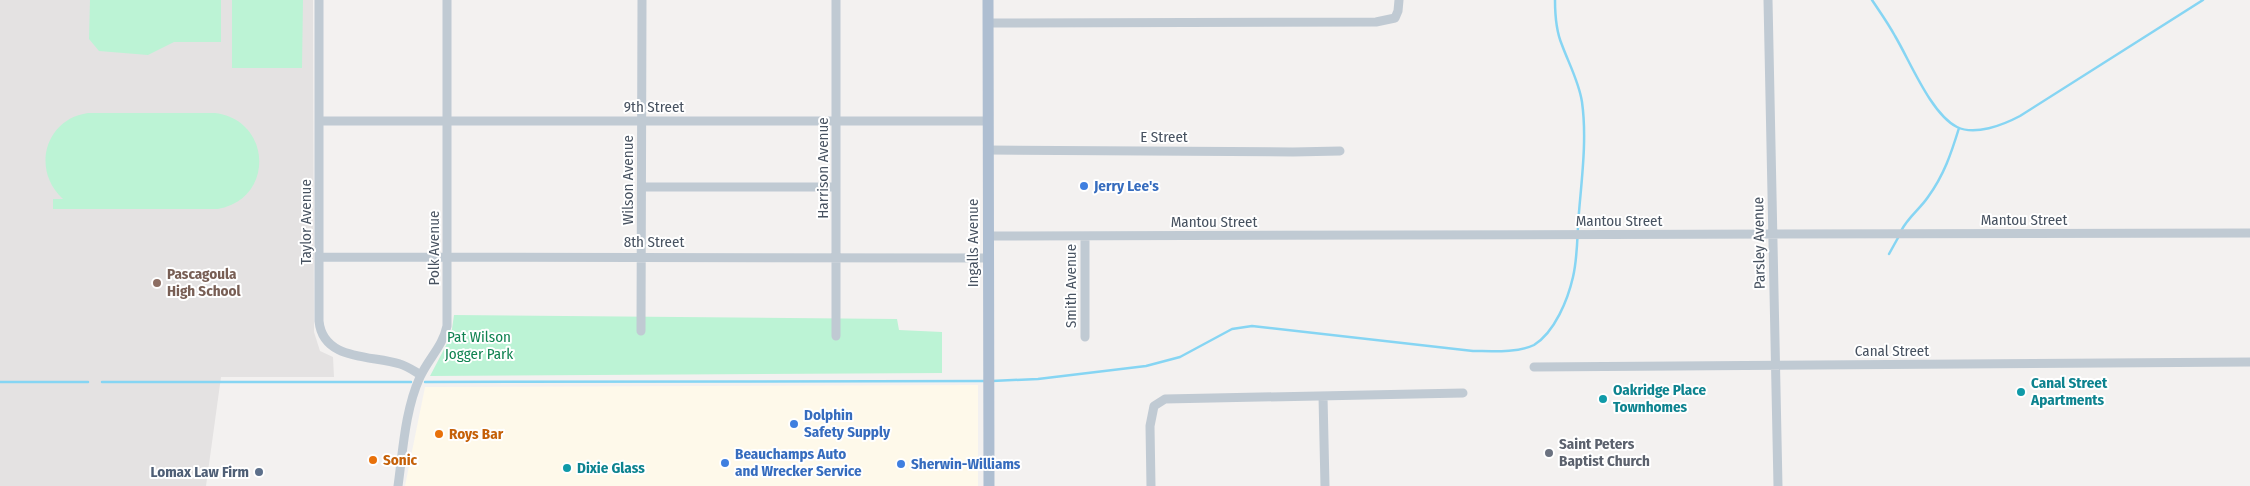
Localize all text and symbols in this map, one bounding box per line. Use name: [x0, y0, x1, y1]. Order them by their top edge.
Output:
street label: 9th Street: [624, 98, 684, 116]
street label: Harrison Avenue: [814, 117, 832, 219]
street label: E Street: [1140, 128, 1188, 146]
street label: Wilson Avenue: [619, 135, 637, 225]
place label: Jerry Lee's: [1093, 177, 1159, 195]
street label: Taylor Avenue: [297, 179, 315, 265]
marker: Jerry Lee's: [1078, 180, 1090, 192]
street label: Parsley Avenue: [1749, 197, 1769, 289]
street label: Ingalls Avenue: [964, 199, 982, 287]
street label: Polk Avenue: [425, 211, 443, 285]
street label: Mantou Street: [1981, 211, 2067, 229]
street label: Mantou Street: [1576, 212, 1662, 230]
street label: Mantou Street: [1171, 213, 1257, 231]
street label: 8th Street: [624, 233, 684, 251]
street label: Smith Avenue: [1062, 244, 1080, 328]
place label: Pascagoula High School: [167, 265, 242, 300]
marker: Pascagoula High School: [151, 277, 163, 289]
park label: Pat Wilson Jogger Park: [445, 328, 513, 363]
street label: Canal Street: [1855, 342, 1929, 360]
place label: Canal Street Apartments: [2030, 374, 2108, 409]
place label: Oakridge Place Townhomes: [1613, 381, 1707, 416]
marker: Canal Street Apartments: [2015, 386, 2027, 398]
marker: Oakridge Place Townhomes: [1597, 393, 1609, 405]
place label: Dolphin Safety Supply: [804, 406, 891, 441]
marker: Dolphin Safety Supply: [788, 418, 800, 430]
place label: Roys Bar: [449, 425, 504, 443]
marker: Roys Bar: [433, 428, 445, 440]
place label: Saint Peters Baptist Church: [1559, 435, 1650, 470]
place label: Beauchamps Auto and Wrecker Service: [735, 445, 862, 480]
marker: Saint Peters Baptist Church: [1543, 447, 1555, 459]
place label: Sonic: [383, 451, 418, 469]
marker: Sonic: [367, 454, 379, 466]
place label: Sherwin-Williams: [911, 455, 1021, 473]
marker: Beauchamps Auto and Wrecker Service: [719, 457, 731, 469]
marker: Sherwin-Williams: [895, 458, 907, 470]
place label: Dixie Glass: [577, 459, 645, 477]
marker: Dixie Glass: [561, 462, 573, 474]
place label: Lomax Law Firm: [150, 463, 249, 481]
marker: Lomax Law Firm: [253, 466, 265, 478]

